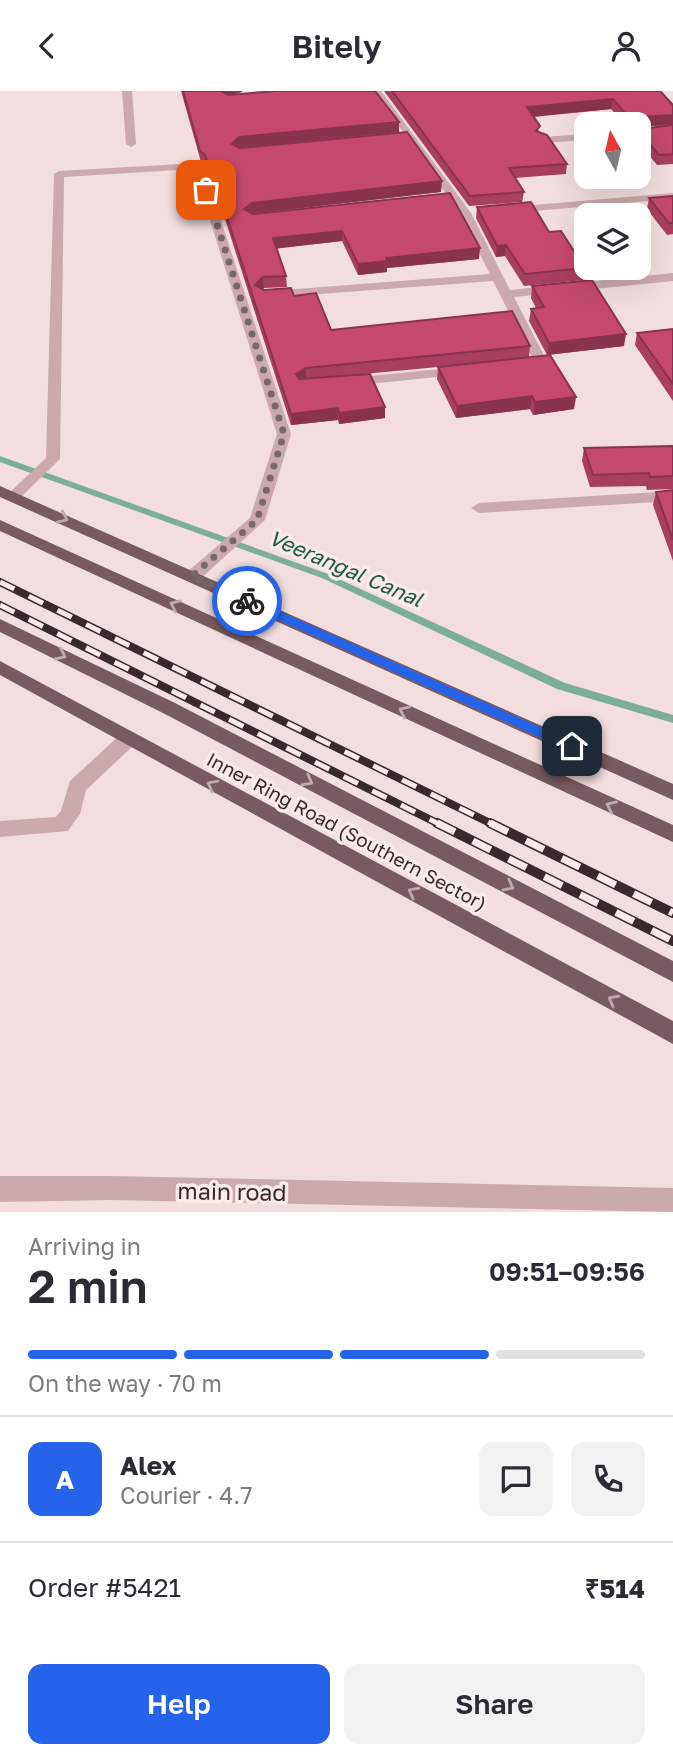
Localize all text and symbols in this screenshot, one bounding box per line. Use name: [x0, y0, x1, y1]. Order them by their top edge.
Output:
icon: back: [28, 27, 66, 65]
text: Bitely: [291, 27, 382, 65]
icon: person: [607, 27, 645, 65]
north arrow: [574, 112, 651, 189]
map controls: [574, 112, 651, 280]
pin: [176, 160, 236, 220]
icon: bag: [187, 171, 225, 209]
button: layers: [574, 203, 651, 280]
one-way arrow: [55, 510, 68, 524]
water label: Veerangal Canal: [265, 524, 428, 613]
courier: [212, 566, 282, 636]
icon: bike: [228, 582, 266, 620]
one-way arrow: [170, 600, 182, 614]
one-way arrow: [54, 647, 66, 661]
one-way arrow: [399, 705, 411, 719]
pin: [542, 716, 602, 776]
icon: home: [553, 727, 591, 765]
street label: Inner Ring Road (Southern Sector): [203, 747, 491, 915]
one-way arrow: [301, 772, 313, 786]
one-way arrow: [207, 779, 220, 793]
one-way arrow: [606, 800, 618, 814]
one-way arrow: [502, 878, 514, 891]
one-way arrow: [407, 887, 420, 901]
one-way arrow: [608, 995, 620, 1009]
street label: main road: [177, 1176, 287, 1206]
text: Arriving in: [28, 1232, 141, 1260]
text: 09:51–09:56: [489, 1256, 645, 1287]
text: 2 min: [28, 1258, 148, 1313]
text: On the way · 70 m: [28, 1369, 222, 1397]
button: chat: [479, 1442, 553, 1516]
button: phone: [571, 1442, 645, 1516]
text: Alex: [120, 1450, 177, 1481]
text: A: [56, 1464, 74, 1495]
text: Courier · 4.7: [120, 1481, 252, 1509]
text: Order #5421: [28, 1572, 181, 1603]
text: ₹514: [585, 1573, 645, 1604]
button: Help: [28, 1664, 330, 1744]
button: Share: [344, 1664, 645, 1744]

